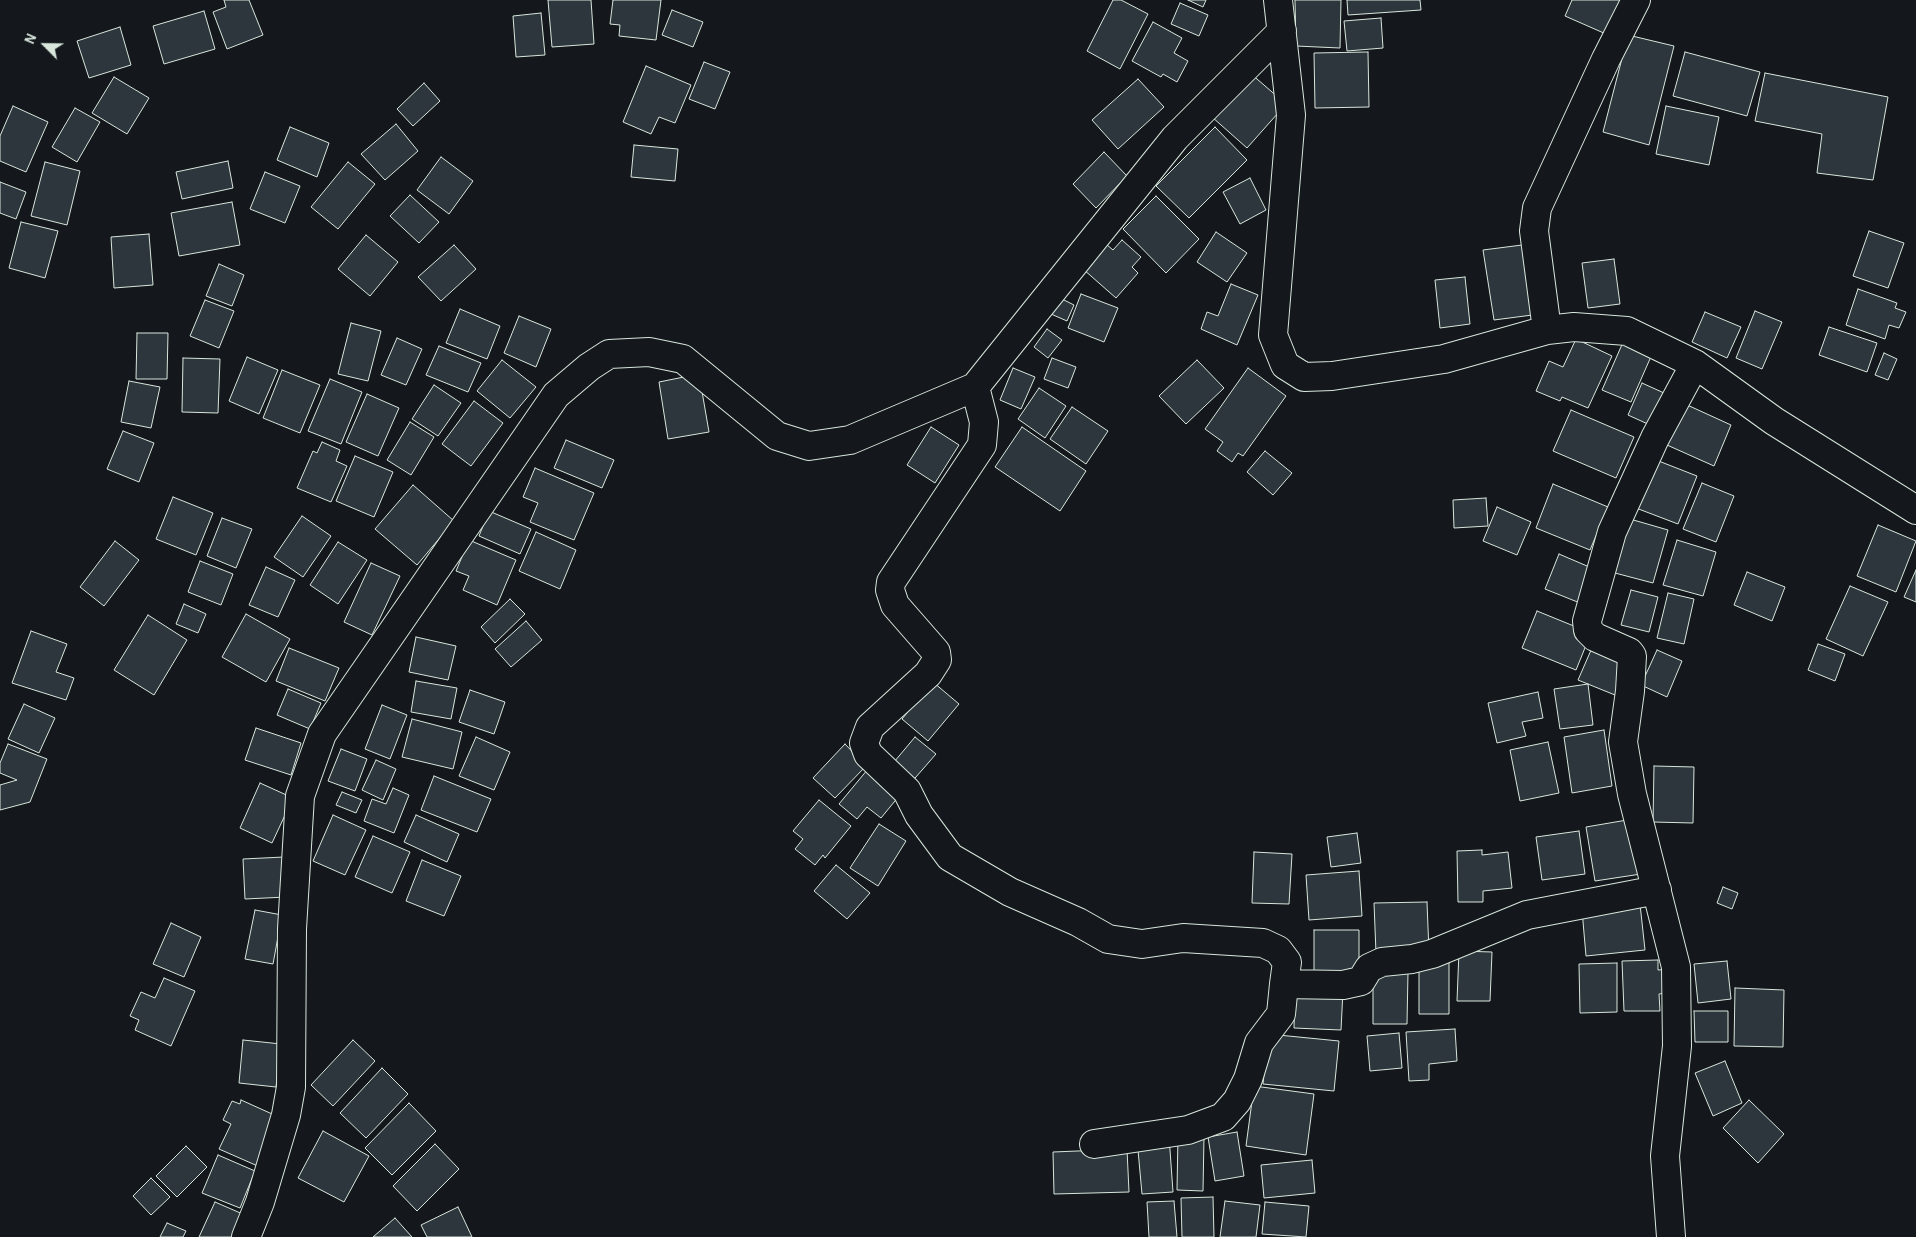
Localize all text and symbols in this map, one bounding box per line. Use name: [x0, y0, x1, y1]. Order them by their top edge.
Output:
north arrow: [20, 20, 70, 70]
text: N: [23, 32, 40, 46]

